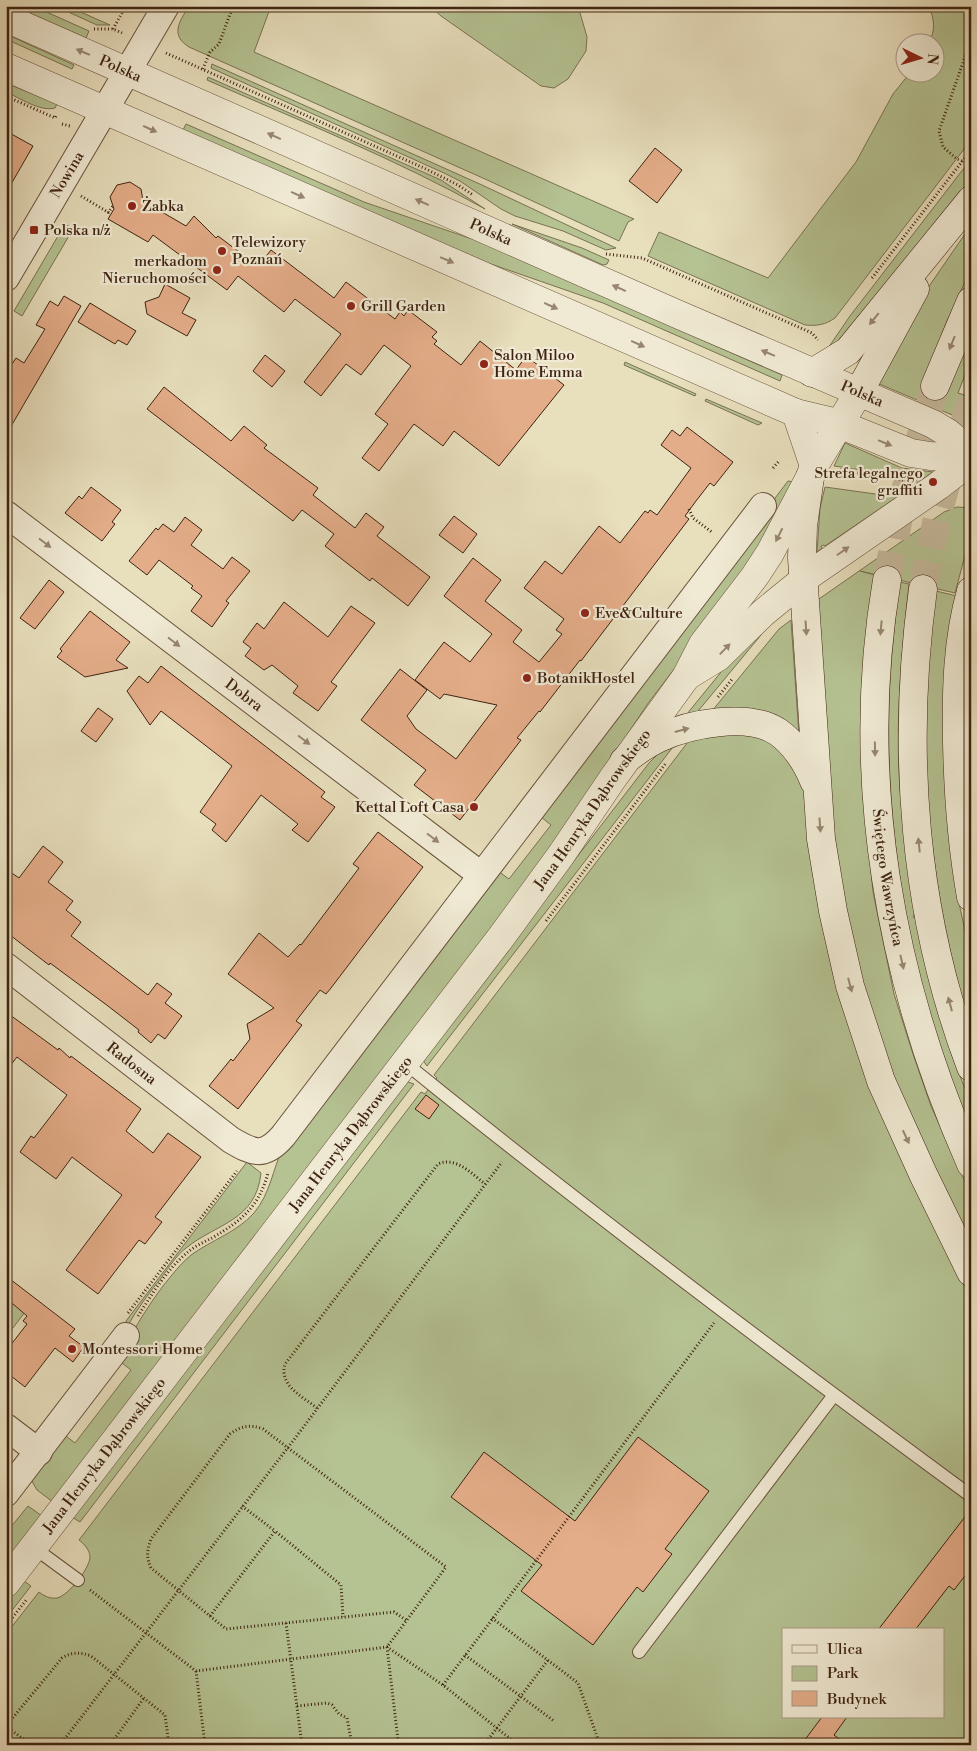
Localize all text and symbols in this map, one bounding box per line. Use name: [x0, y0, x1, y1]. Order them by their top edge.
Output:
north arrow: [894, 32, 944, 82]
one-way arrow: [76, 47, 91, 55]
street label: Polska: [96, 51, 145, 86]
text: N: [923, 53, 941, 65]
one-way arrow: [143, 126, 157, 134]
one-way arrow: [267, 131, 281, 139]
street label: Nowina: [46, 147, 88, 201]
one-way arrow: [291, 191, 305, 199]
place label: Żabka: [142, 196, 184, 216]
one-way arrow: [415, 197, 429, 205]
marker: Żabka: [126, 200, 138, 212]
street label: Polska: [467, 214, 516, 250]
place label: Polska n/ż: [44, 221, 111, 240]
marker: Polska n/ż: [28, 224, 40, 236]
place label: Telewizory Poznań: [232, 233, 307, 269]
marker: Telewizory Poznań: [216, 245, 228, 257]
place label: merkadom Nieruchomości: [102, 252, 207, 288]
one-way arrow: [440, 257, 454, 265]
marker: merkadom Nieruchomości: [211, 264, 223, 276]
one-way arrow: [612, 284, 626, 292]
place label: Grill Garden: [361, 297, 446, 316]
marker: Grill Garden: [345, 300, 357, 312]
one-way arrow: [544, 302, 558, 310]
one-way arrow: [868, 313, 879, 326]
one-way arrow: [948, 336, 956, 351]
one-way arrow: [631, 341, 645, 349]
place label: Salon Miloo Home Emma: [494, 346, 583, 382]
one-way arrow: [761, 349, 775, 357]
marker: Salon Miloo Home Emma: [478, 358, 490, 370]
street label: Polska: [838, 376, 887, 411]
one-way arrow: [878, 440, 892, 448]
place label: Strefa legalnego graffiti: [815, 464, 923, 500]
marker: Strefa legalnego graffiti: [927, 476, 939, 488]
one-way arrow: [775, 528, 783, 543]
one-way arrow: [38, 538, 52, 548]
one-way arrow: [836, 546, 850, 556]
place label: Eve&Culture: [595, 604, 683, 623]
marker: Eve&Culture: [579, 607, 591, 619]
one-way arrow: [877, 620, 885, 636]
one-way arrow: [803, 621, 811, 637]
one-way arrow: [167, 636, 180, 647]
one-way arrow: [719, 644, 731, 656]
place label: BotanikHostel: [536, 669, 636, 688]
marker: BotanikHostel: [521, 672, 533, 684]
street label: Dobra: [221, 674, 267, 716]
street label: Jana Henryka Dąbrowskiego: [529, 725, 655, 894]
one-way arrow: [674, 726, 689, 734]
one-way arrow: [297, 734, 310, 745]
one-way arrow: [871, 741, 879, 757]
place label: Kettal Loft Casa: [355, 798, 464, 817]
marker: Kettal Loft Casa: [468, 801, 480, 813]
street label: Świętego Wawrzyńca: [868, 808, 908, 948]
one-way arrow: [816, 818, 824, 834]
one-way arrow: [426, 833, 440, 843]
one-way arrow: [915, 836, 923, 852]
one-way arrow: [898, 955, 906, 970]
one-way arrow: [846, 977, 854, 992]
one-way arrow: [946, 996, 954, 1011]
street label: Radosna: [103, 1038, 161, 1089]
street label: Jana Henryka Dąbrowskiego: [284, 1052, 416, 1216]
one-way arrow: [902, 1130, 910, 1144]
place label: Montessori Home: [82, 1340, 203, 1359]
marker: Montessori Home: [66, 1343, 78, 1355]
street label: Jana Henryka Dąbrowskiego: [38, 1373, 170, 1538]
legend: [782, 1628, 944, 1718]
text: Ulica: [827, 1640, 863, 1659]
text: Park: [827, 1664, 859, 1683]
text: Budynek: [826, 1690, 888, 1709]

